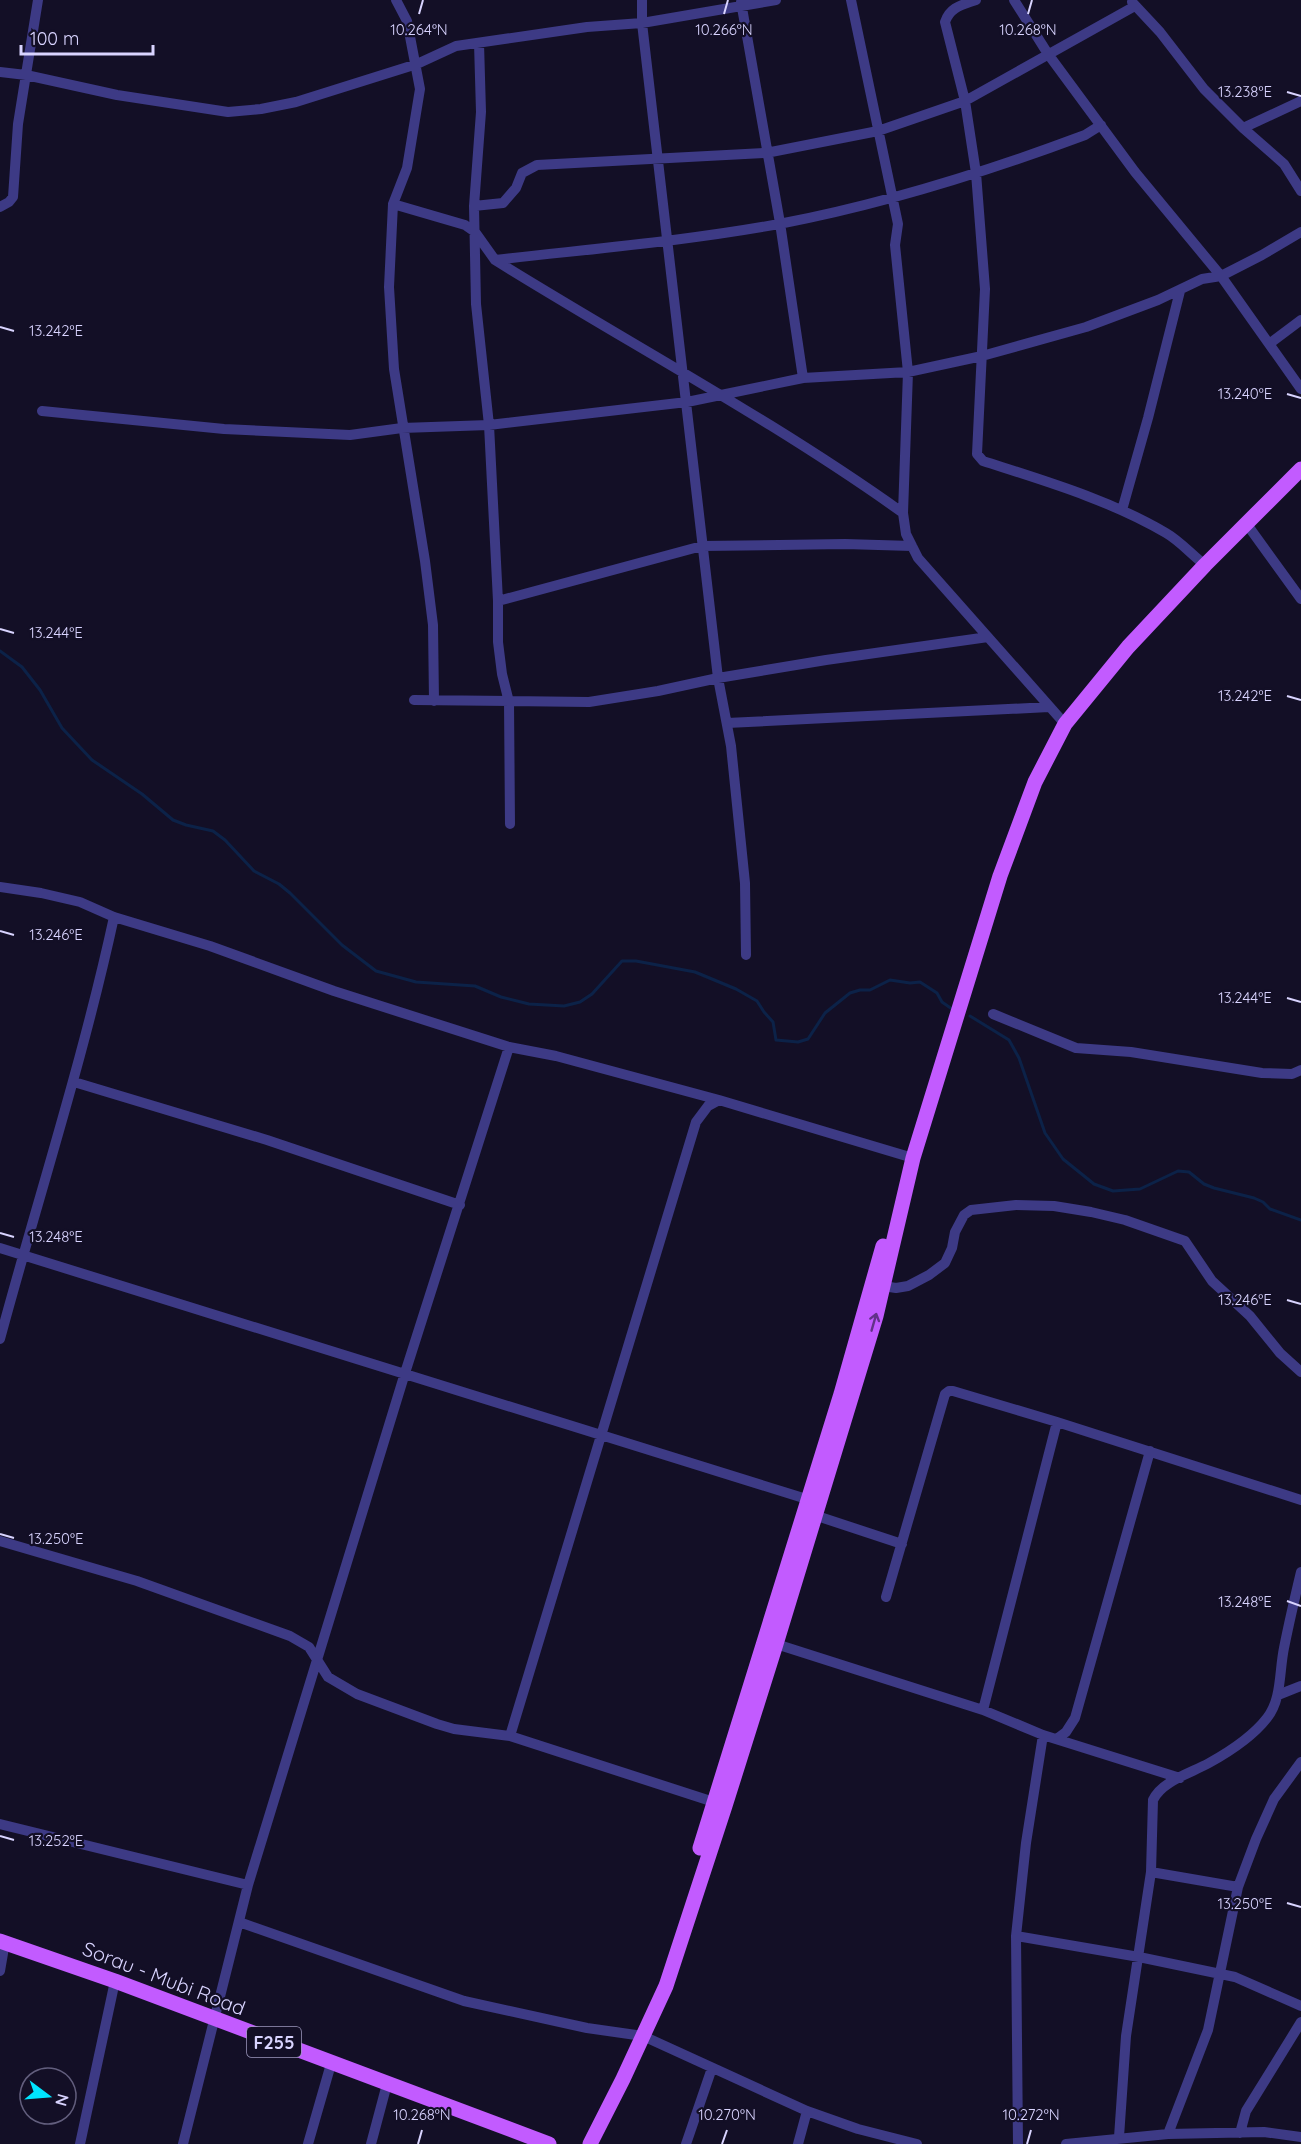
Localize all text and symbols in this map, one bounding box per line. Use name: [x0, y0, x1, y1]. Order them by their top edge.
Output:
scale bar: [21, 18, 153, 56]
text: 10.264°N: [390, 20, 448, 39]
text: 10.266°N: [695, 20, 753, 39]
text: 10.268°N: [999, 20, 1057, 39]
text: 100 m: [30, 27, 79, 50]
text: 13.238°E: [1218, 82, 1272, 101]
text: 13.242°E: [29, 321, 83, 340]
text: 13.240°E: [1218, 384, 1272, 403]
text: 13.244°E: [29, 623, 83, 642]
text: 13.242°E: [1218, 686, 1272, 705]
text: 13.246°E: [29, 925, 83, 944]
text: 13.244°E: [1218, 988, 1272, 1007]
text: 13.248°E: [29, 1227, 83, 1246]
text: 13.246°E: [1218, 1290, 1272, 1309]
one-way arrow: [869, 1313, 880, 1332]
text: 13.250°E: [28, 1529, 84, 1548]
text: 13.248°E: [1218, 1592, 1272, 1611]
text: 13.252°E: [29, 1831, 83, 1850]
text: 13.250°E: [1217, 1894, 1273, 1913]
street label: Sorau - Mubi Road: [79, 1935, 249, 2021]
road number: F255: [247, 2027, 301, 2057]
north arrow: [18, 2066, 78, 2126]
text: N: [51, 2092, 74, 2109]
text: 10.268°N: [393, 2105, 451, 2124]
text: 10.270°N: [698, 2105, 756, 2124]
text: 10.272°N: [1002, 2105, 1060, 2124]

